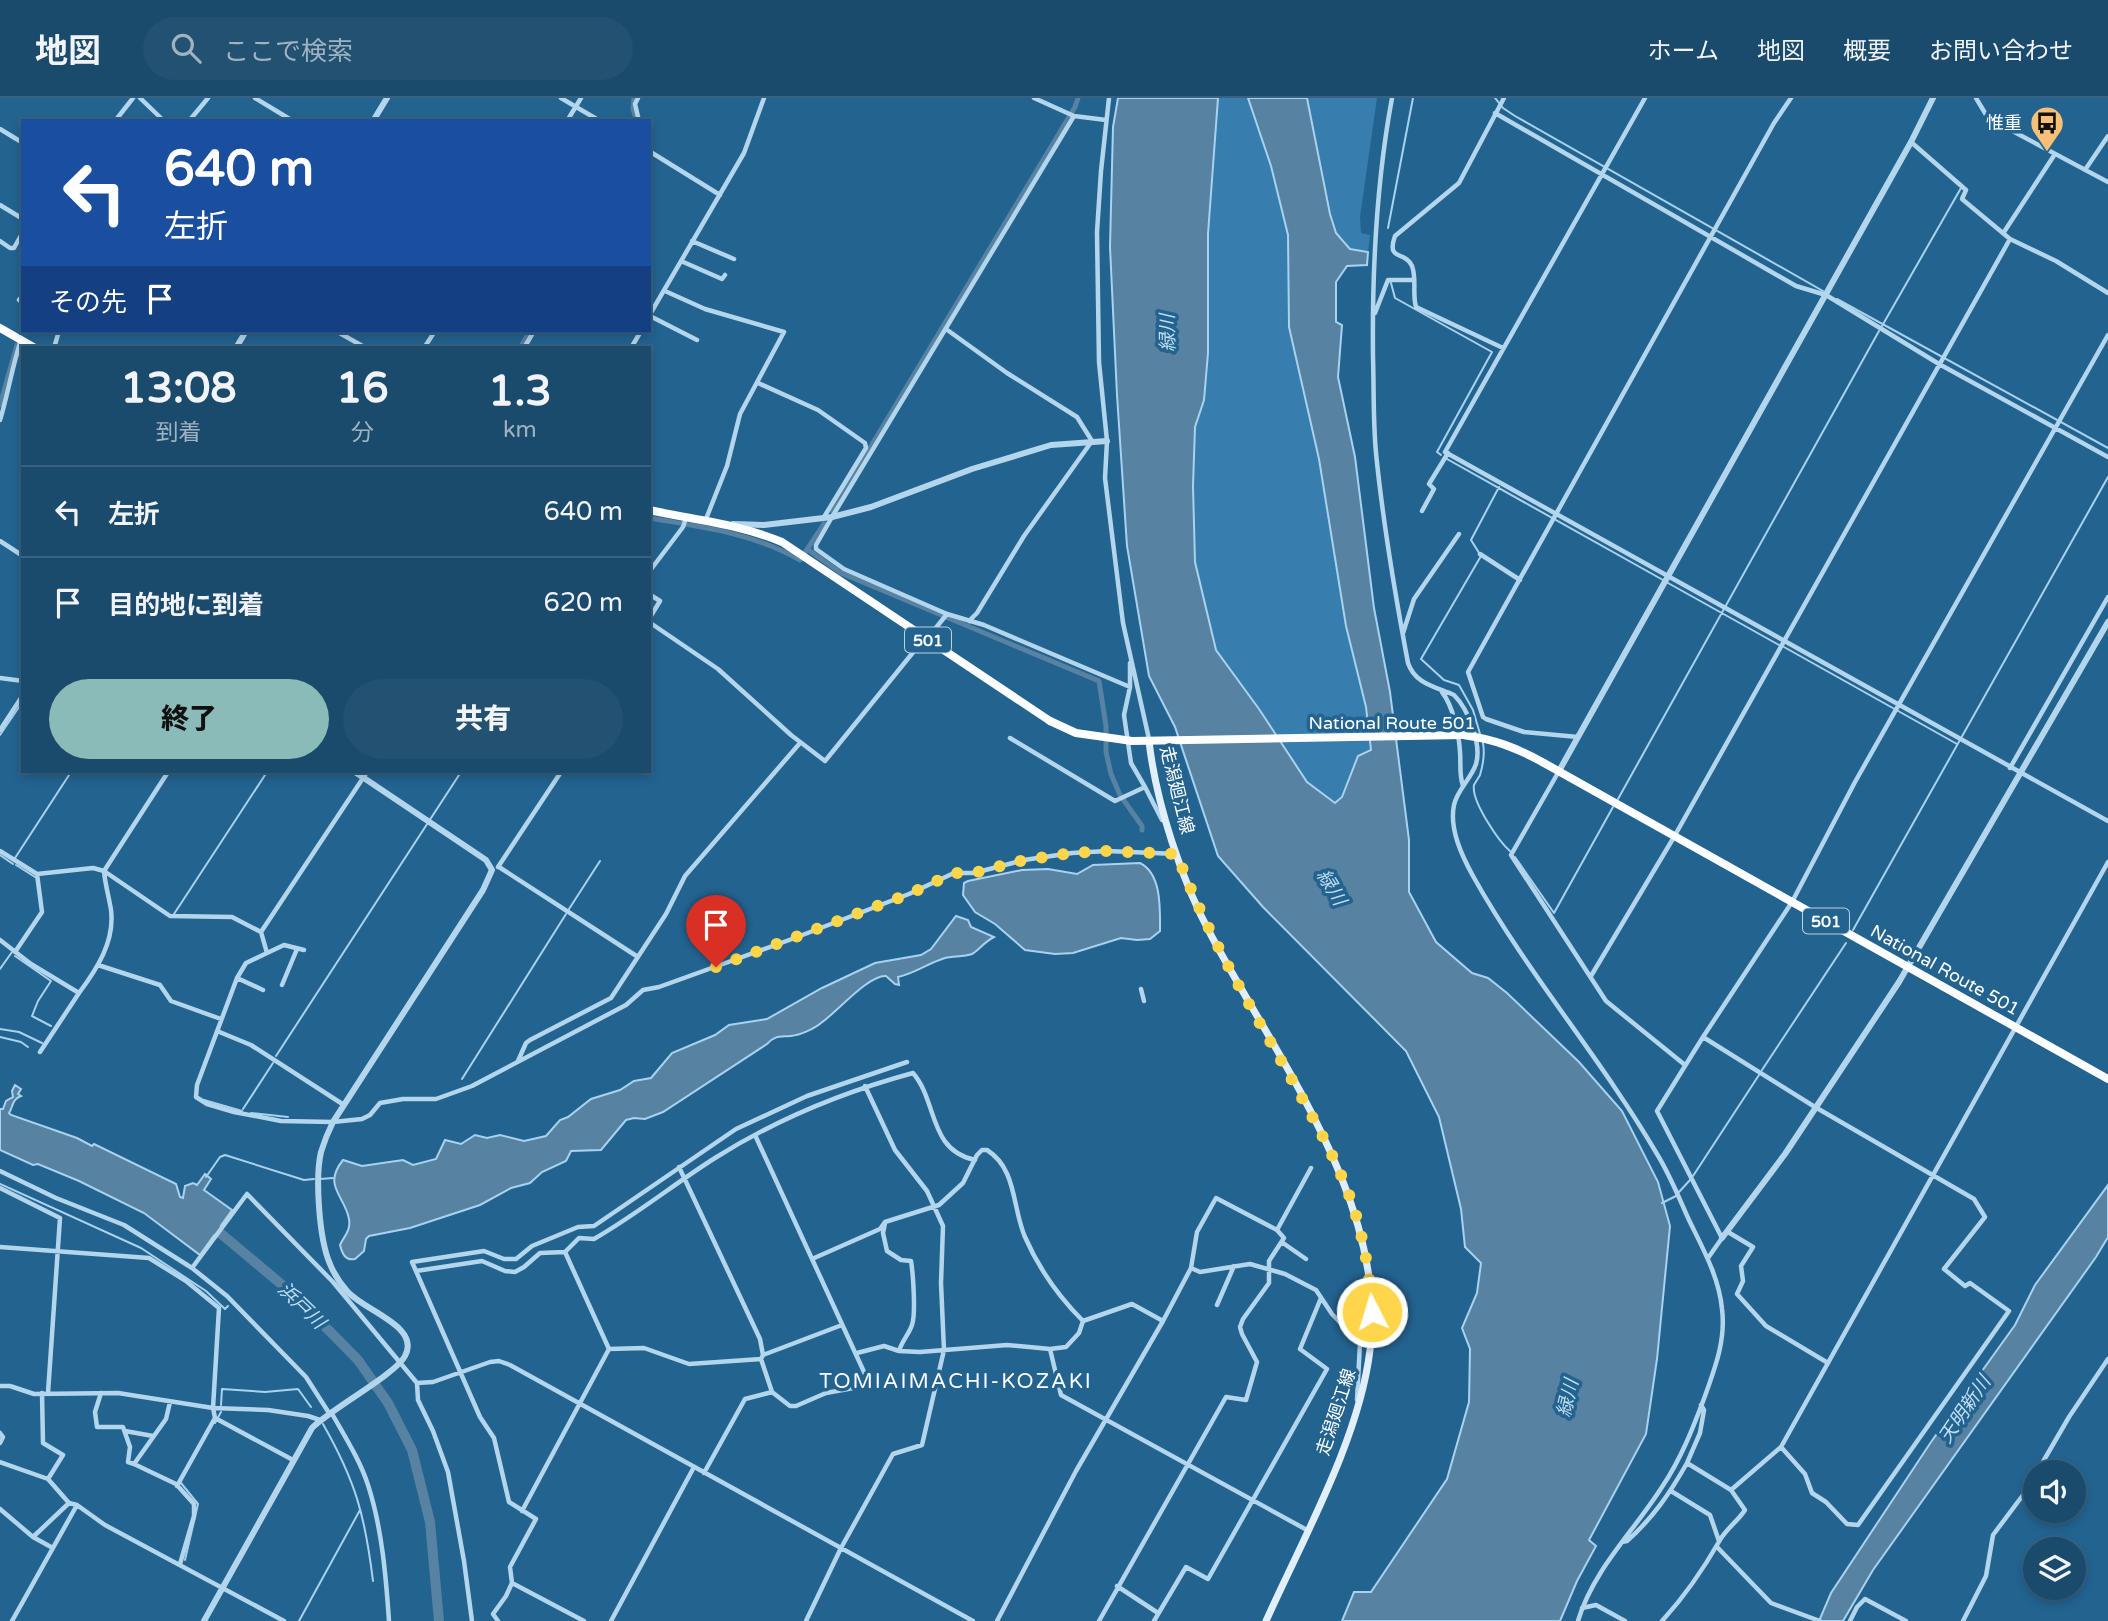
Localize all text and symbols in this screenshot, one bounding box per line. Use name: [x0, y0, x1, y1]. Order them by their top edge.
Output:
search box: [143, 17, 633, 80]
icon: search: [167, 29, 205, 67]
text: 地図: [35, 32, 101, 71]
text: ここで検索: [223, 36, 353, 67]
text: ホーム: [1648, 37, 1719, 66]
text: 地図: [1757, 37, 1805, 66]
text: 概要: [1843, 37, 1891, 66]
text: お問い合わせ: [1929, 37, 2073, 66]
bus stop icon: 惟重: [2028, 104, 2066, 153]
place label: 惟重: [1986, 112, 2022, 134]
text: 640 m: [164, 140, 314, 199]
icon: left: [49, 147, 140, 238]
text: 左折: [164, 208, 228, 246]
icon: arrive: [141, 280, 179, 318]
text: その先: [49, 287, 127, 318]
water label: 緑川: [1157, 312, 1179, 352]
text: 13:08: [120, 363, 237, 414]
text: 16: [336, 363, 389, 414]
text: 1.3: [488, 366, 552, 417]
text: km: [503, 416, 537, 444]
text: 到着: [155, 419, 201, 447]
text: 分: [351, 419, 374, 447]
icon: left: [49, 493, 87, 531]
text: 640 m: [543, 496, 623, 527]
text: 左折: [108, 499, 160, 530]
icon: arrive: [49, 584, 87, 622]
text: 620 m: [543, 587, 623, 618]
text: 目的地に到着: [108, 590, 264, 621]
road number: 501: [905, 628, 951, 652]
button: 終了: [49, 679, 329, 759]
button: 共有: [343, 679, 623, 759]
street label: National Route 501: [1308, 712, 1476, 734]
street label: 走潟廻江線: [1155, 744, 1199, 836]
water label: 緑川: [1312, 866, 1351, 911]
pin: [686, 895, 746, 967]
icon: arrive: [697, 906, 735, 944]
road number: 501: [1803, 908, 1849, 934]
street label: National Route 501: [1867, 920, 2023, 1020]
position arrow: [1335, 1275, 1409, 1349]
water label: 浜戸川: [273, 1278, 331, 1335]
street label: 走潟廻江線: [1312, 1366, 1360, 1458]
district label: TOMIAIMACHI-KOZAKI: [819, 1369, 1093, 1394]
water label: 天明新川: [1934, 1370, 1996, 1447]
water label: 緑川: [1553, 1375, 1583, 1419]
map controls: [2023, 1460, 2086, 1600]
button: sound: [2023, 1460, 2086, 1523]
button: layers: [2023, 1537, 2086, 1600]

